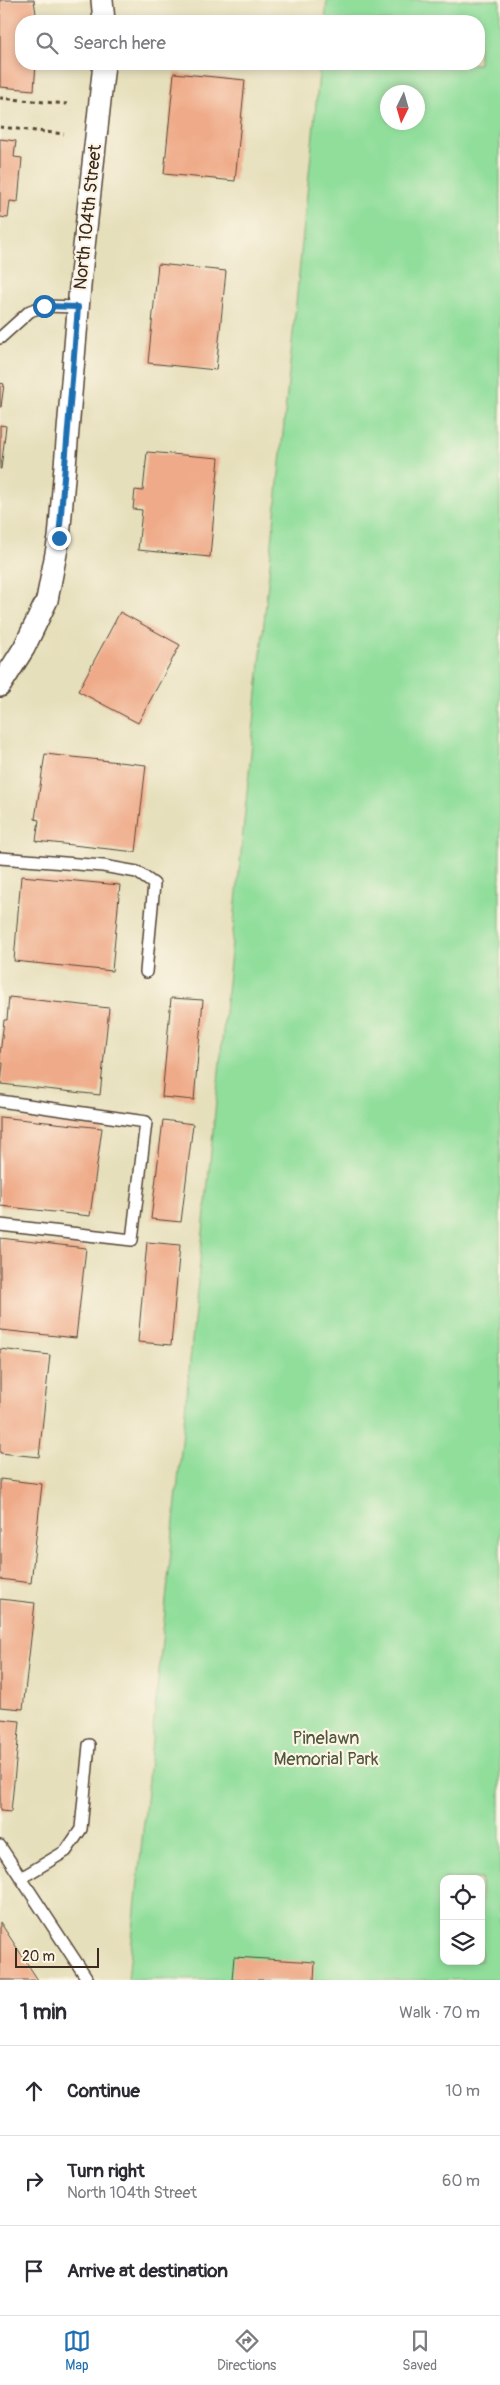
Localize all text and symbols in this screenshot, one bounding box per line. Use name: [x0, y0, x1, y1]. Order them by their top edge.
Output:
search box: [15, 15, 485, 70]
icon: search: [33, 29, 61, 57]
text: Search here: [73, 31, 166, 55]
north arrow: [380, 85, 425, 130]
street label: North 104th Street: [69, 142, 107, 291]
route start: [33, 295, 56, 318]
route end: [48, 527, 71, 550]
park label: Pinelawn Memorial Park: [273, 1727, 379, 1771]
map controls: [440, 1875, 485, 1965]
button: locate: [440, 1875, 485, 1920]
button: layers: [440, 1920, 485, 1965]
scale bar: [15, 1945, 99, 1968]
text: 20 m: [22, 1948, 55, 1965]
text: 1 min: [20, 1999, 67, 2026]
text: Walk · 70 m: [399, 2003, 480, 2023]
icon: ahead: [20, 2077, 48, 2105]
text: Continue: [67, 2079, 140, 2103]
text: 10 m: [445, 2081, 480, 2101]
text: Turn right: [67, 2159, 145, 2183]
icon: right: [20, 2167, 48, 2195]
text: 60 m: [442, 2171, 480, 2191]
text: North 104th Street: [67, 2183, 197, 2203]
icon: arrive: [20, 2257, 48, 2285]
text: Arrive at destination: [67, 2259, 228, 2283]
tab: Map: [63, 2327, 91, 2374]
tab: Directions: [217, 2327, 276, 2374]
tab: Saved: [402, 2327, 437, 2374]

